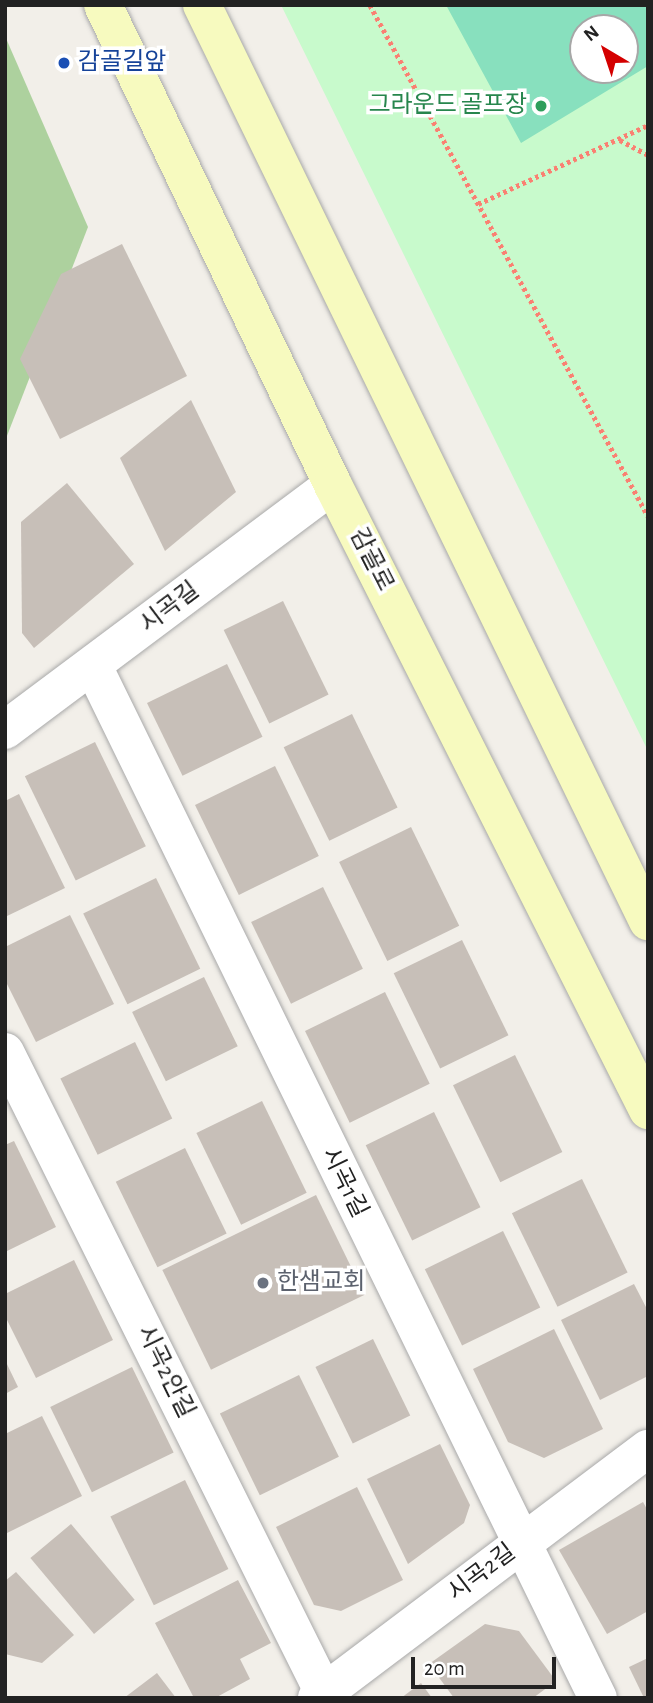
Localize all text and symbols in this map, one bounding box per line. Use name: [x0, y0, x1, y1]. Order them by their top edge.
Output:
north arrow: [569, 14, 639, 84]
text: N: [581, 22, 603, 45]
place label: 감골길앞: [78, 49, 166, 77]
marker: 감골길앞: [56, 55, 72, 71]
place label: 그라운드 골프장: [368, 92, 527, 120]
marker: 그라운드 골프장: [533, 98, 549, 114]
street label: 감골로: [343, 524, 399, 596]
street label: 시곡길: [135, 577, 205, 639]
street label: 시곡1길: [315, 1143, 373, 1223]
place label: 한샘교회: [277, 1269, 365, 1297]
marker: 한샘교회: [255, 1275, 271, 1291]
street label: 시곡2안길: [130, 1321, 200, 1423]
street label: 시곡2길: [443, 1538, 521, 1608]
scale bar: [415, 1644, 560, 1688]
text: 20 m: [424, 1658, 465, 1679]

